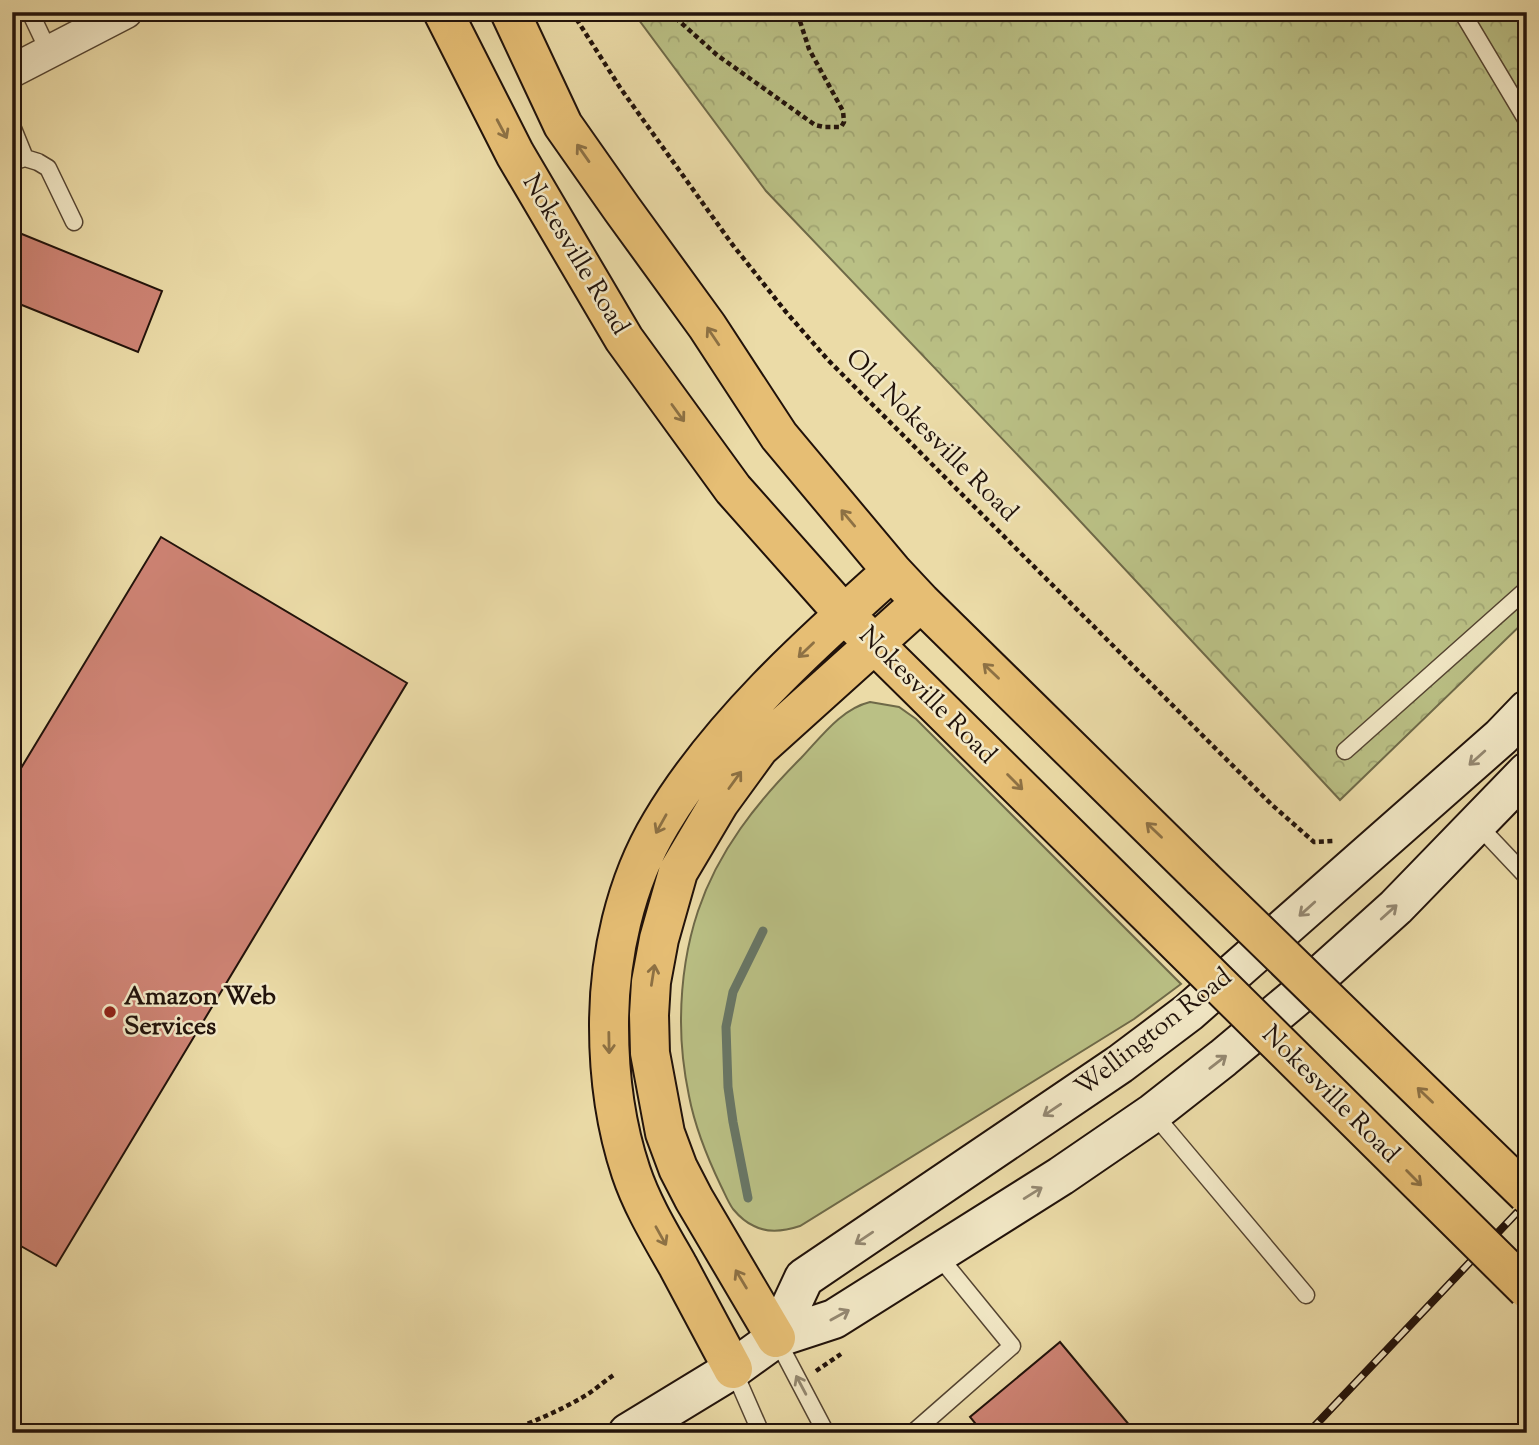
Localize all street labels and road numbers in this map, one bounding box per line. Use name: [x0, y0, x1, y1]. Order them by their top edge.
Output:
street label: Nokesville Road: [512, 168, 638, 343]
street label: Old Nokesville Road: [836, 341, 1026, 531]
street label: Nokesville Road: [850, 619, 1005, 774]
street label: Wellington Road: [1068, 960, 1241, 1106]
street label: Nokesville Road: [1253, 1018, 1408, 1173]

